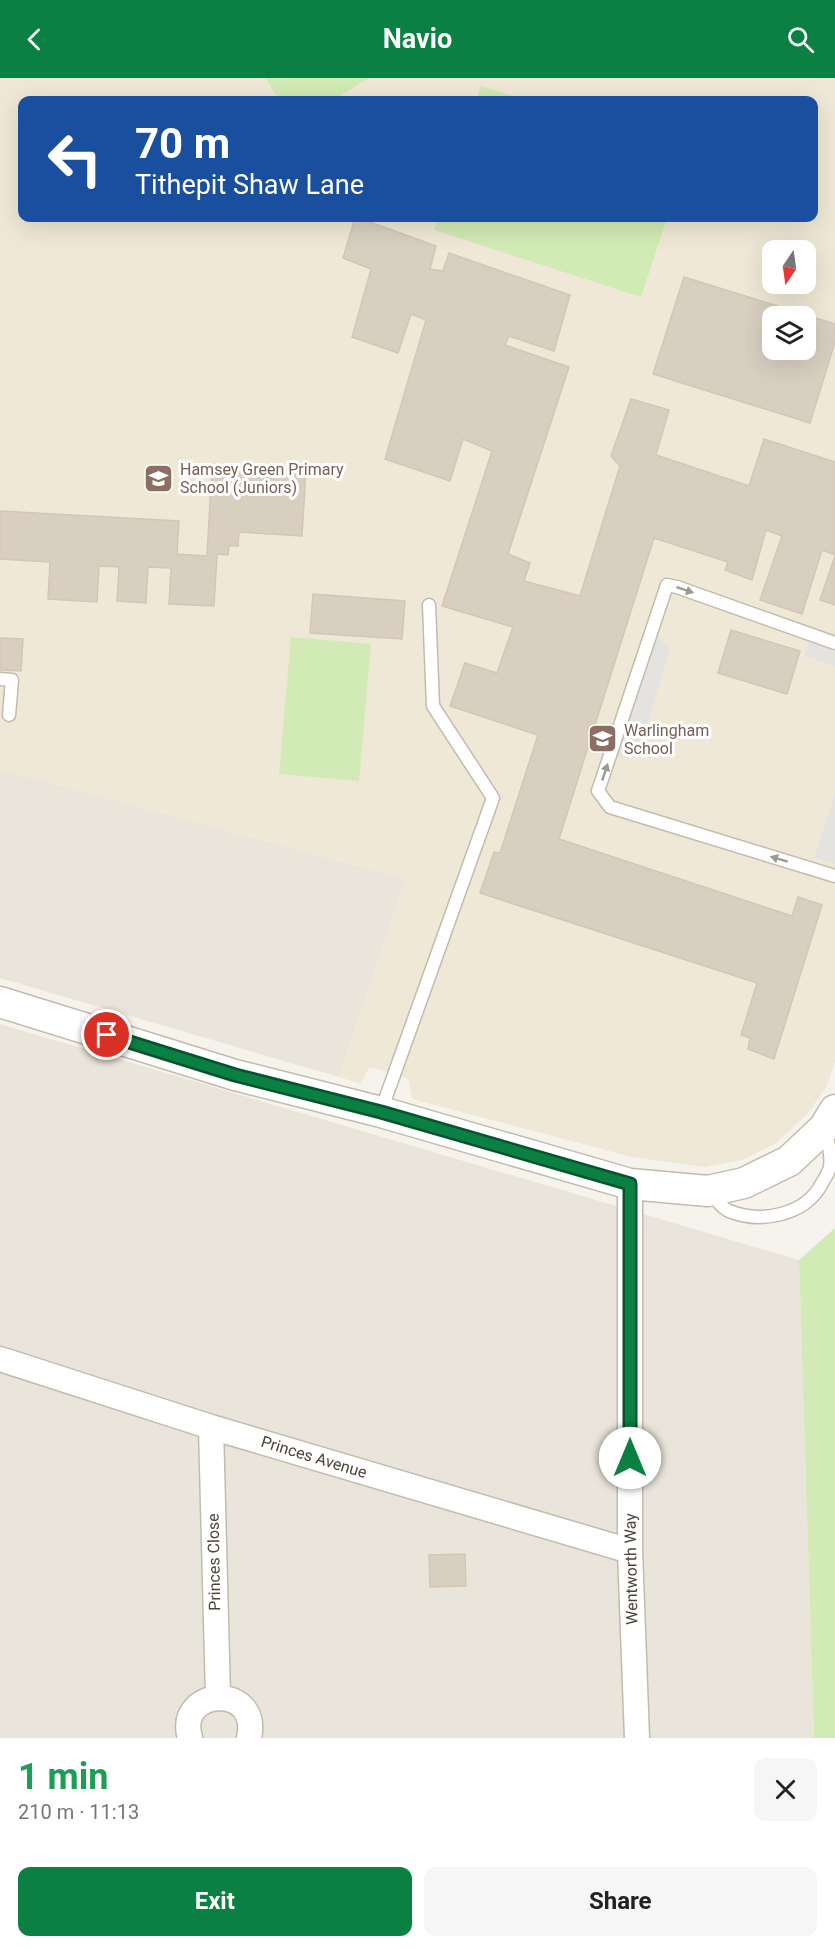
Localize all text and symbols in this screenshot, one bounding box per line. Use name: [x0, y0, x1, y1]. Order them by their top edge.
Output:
icon: back: [18, 23, 51, 56]
text: Navio: [383, 23, 452, 55]
icon: search: [784, 23, 817, 56]
text: 70 m: [135, 119, 230, 168]
icon: left: [36, 120, 114, 198]
text: Tithepit Shaw Lane: [135, 169, 364, 201]
north arrow: [762, 240, 816, 294]
map controls: [762, 240, 816, 360]
button: layers: [762, 306, 816, 360]
place label: Hamsey Green Primary School (Juniors): [180, 460, 344, 497]
school or university icon: Hamsey Green Primary School (Juniors): [143, 462, 175, 494]
one-way arrow: [676, 586, 694, 596]
place label: Warlingham School: [624, 721, 709, 758]
school or university icon: Warlingham School: [587, 723, 619, 755]
one-way arrow: [600, 763, 610, 781]
one-way arrow: [770, 854, 788, 863]
pin: [81, 1009, 132, 1060]
icon: arrive: [90, 1018, 123, 1051]
position arrow: [598, 1426, 662, 1490]
street label: Princes Avenue: [259, 1432, 369, 1482]
street label: Princes Close: [204, 1513, 224, 1611]
street label: Wentworth Way: [621, 1513, 641, 1625]
text: 1 min: [18, 1756, 109, 1798]
button: close: [754, 1758, 817, 1821]
text: 210 m · 11:13: [18, 1800, 139, 1824]
button: Exit: [18, 1867, 412, 1936]
button: Share: [424, 1867, 817, 1936]

